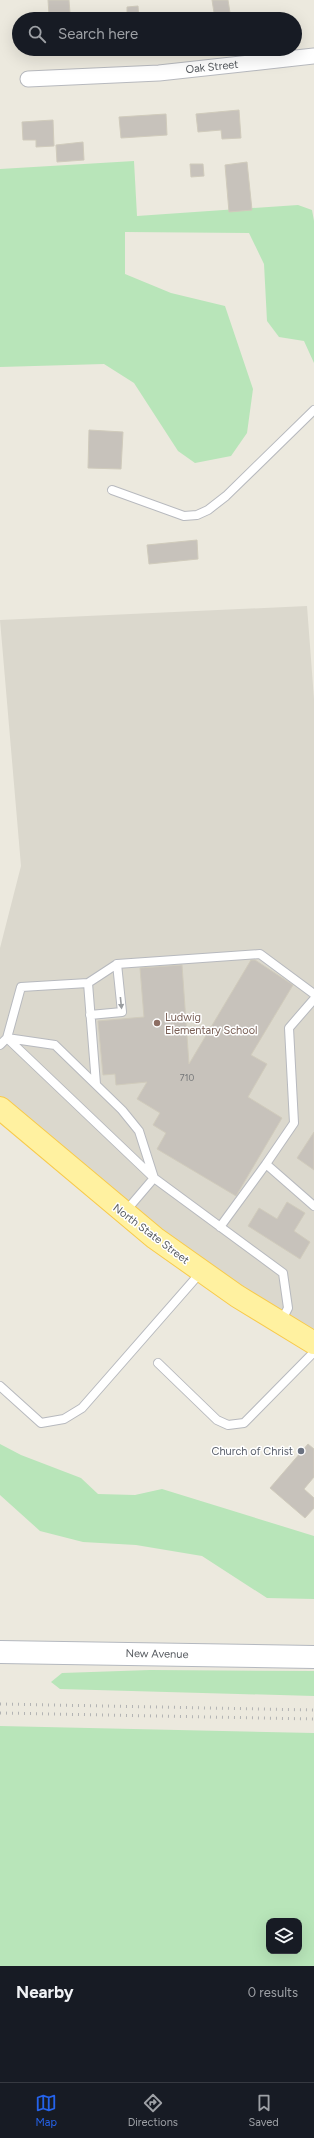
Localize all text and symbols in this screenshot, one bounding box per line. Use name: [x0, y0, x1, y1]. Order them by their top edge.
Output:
search box: [12, 12, 302, 56]
icon: search: [26, 23, 48, 45]
text: Search here: [58, 25, 138, 43]
street label: Oak Street: [185, 58, 239, 76]
one-way arrow: [118, 997, 124, 1009]
place label: Ludwig Elementary School: [165, 1011, 257, 1037]
marker: Ludwig Elementary School: [152, 1018, 162, 1028]
house number: 710: [180, 1072, 194, 1083]
street label: North State Street: [110, 1201, 192, 1267]
place label: Church of Christ: [211, 1445, 293, 1458]
marker: Church of Christ: [296, 1446, 306, 1456]
street label: New Avenue: [125, 1647, 189, 1661]
map controls: [266, 1918, 302, 1954]
button: layers: [266, 1918, 302, 1954]
text: Nearby: [16, 1982, 74, 2002]
text: 0 results: [248, 1985, 298, 2000]
tab: Map: [35, 2092, 57, 2129]
tab: Directions: [128, 2092, 178, 2129]
tab: Saved: [248, 2092, 279, 2129]

